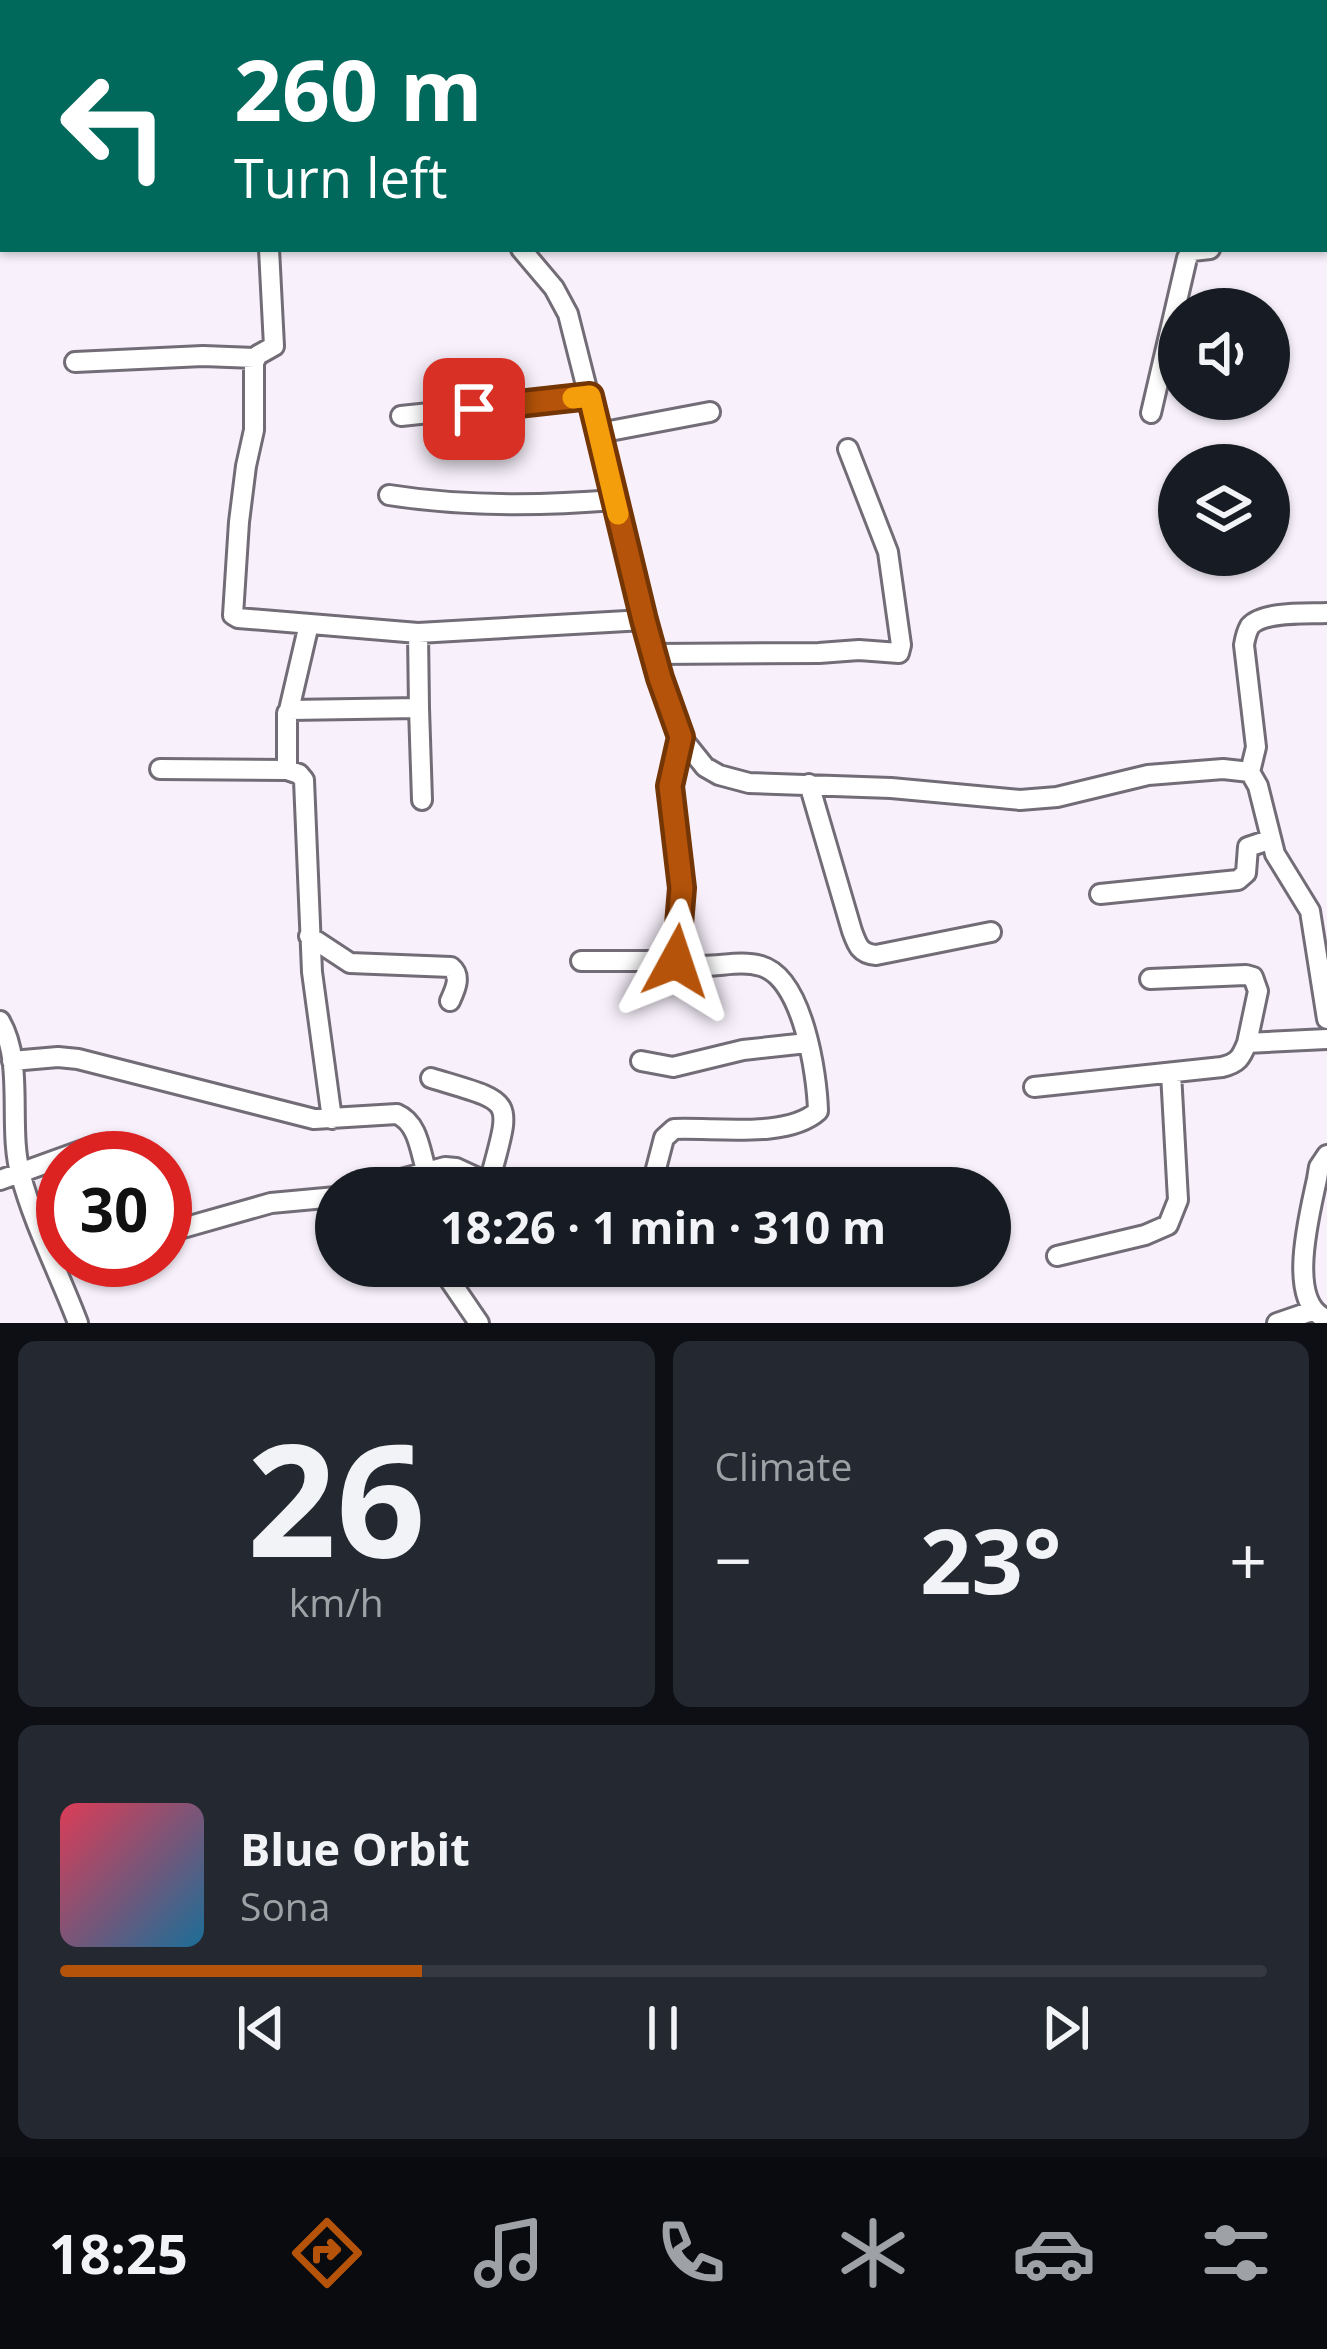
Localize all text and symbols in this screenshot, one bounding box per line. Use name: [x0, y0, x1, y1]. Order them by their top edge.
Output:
text: 260 m: [234, 31, 482, 146]
icon: left: [36, 48, 192, 204]
text: Turn left: [234, 140, 447, 214]
map controls: [1158, 288, 1290, 576]
button: sound: [1158, 288, 1290, 420]
pin: [423, 358, 525, 460]
icon: arrive: [441, 376, 507, 442]
button: layers: [1158, 444, 1290, 576]
position arrow: [613, 898, 739, 1024]
speed limit sign: 30: [36, 1131, 192, 1287]
text: 18:26 · 1 min · 310 m: [440, 1196, 886, 1257]
text: 26: [247, 1390, 425, 1603]
text: Climate: [715, 1439, 852, 1492]
text: 23°: [920, 1498, 1061, 1620]
text: −: [715, 1514, 752, 1604]
text: +: [1229, 1514, 1267, 1604]
text: km/h: [289, 1575, 384, 1628]
text: Blue Orbit: [240, 1818, 470, 1879]
text: Sona: [240, 1879, 330, 1932]
icon: previous: [228, 1995, 294, 2061]
icon: pause: [630, 1995, 696, 2061]
icon: next: [1033, 1995, 1099, 2061]
icon: directions: [285, 2211, 369, 2295]
icon: music: [467, 2211, 551, 2295]
icon: phone: [649, 2211, 733, 2295]
icon: climate: [831, 2211, 915, 2295]
icon: car: [1012, 2211, 1096, 2295]
icon: filters: [1194, 2211, 1278, 2295]
text: 18:25: [49, 2216, 188, 2290]

